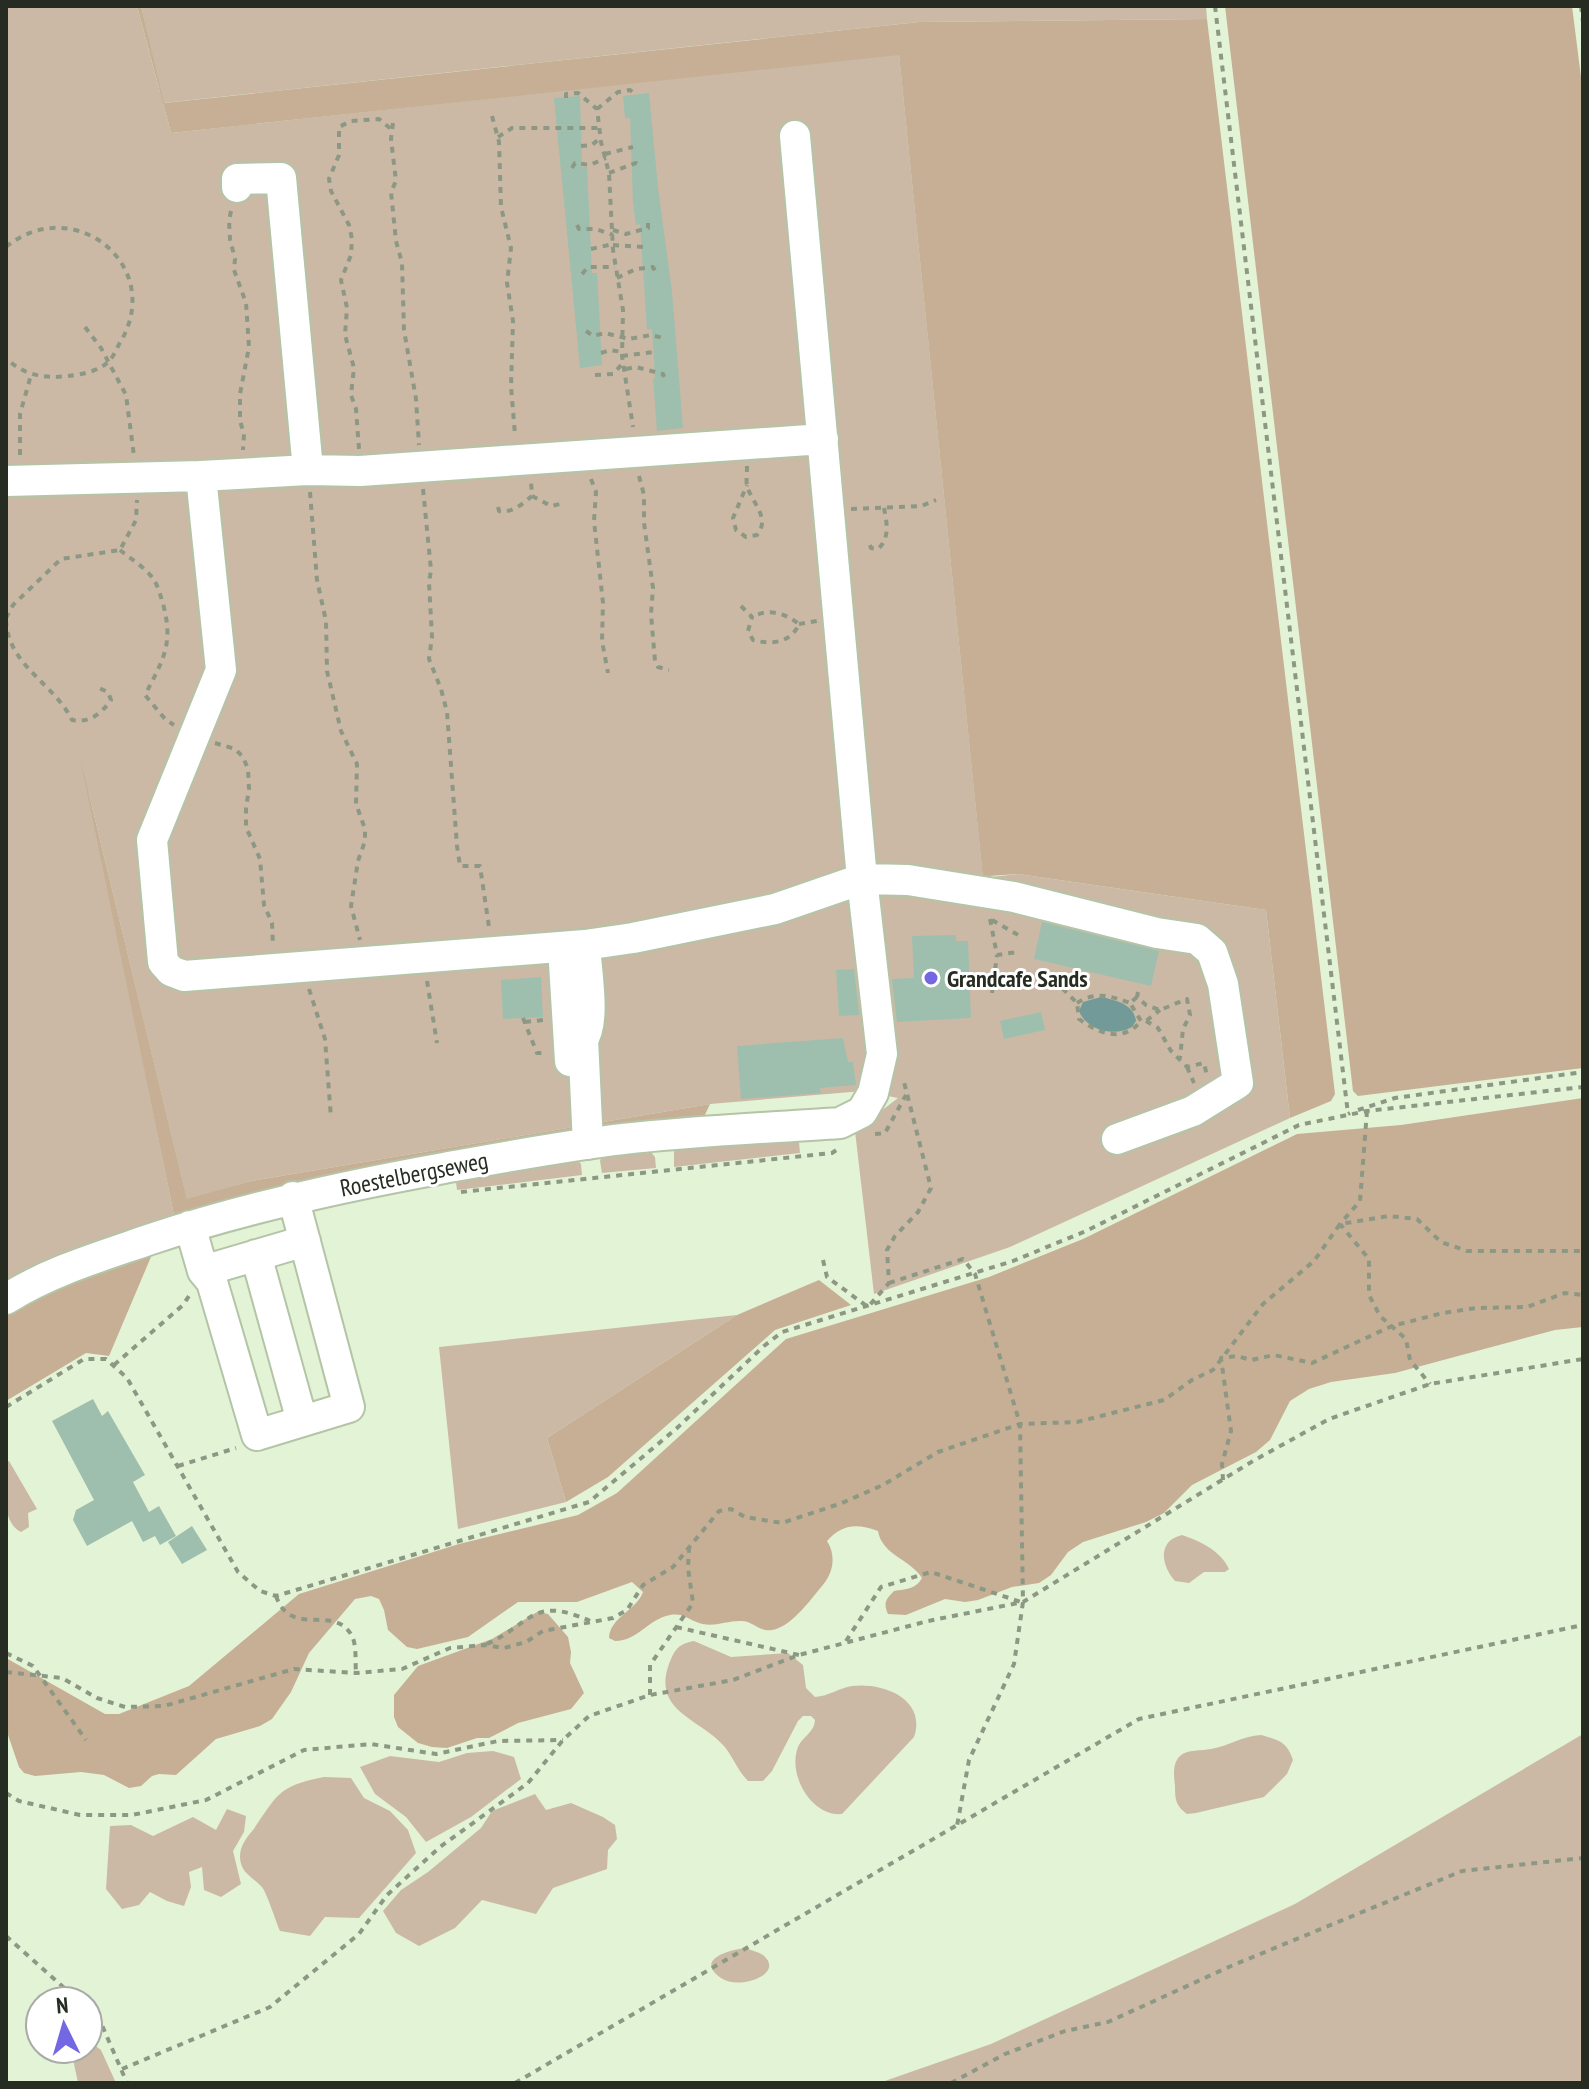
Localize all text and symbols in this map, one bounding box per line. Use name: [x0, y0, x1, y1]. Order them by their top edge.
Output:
place label: Grandcafe Sands: [947, 963, 1088, 994]
marker: Grandcafe Sands: [922, 969, 940, 987]
street label: Roestelbergseweg: [337, 1144, 491, 1204]
north arrow: [24, 1985, 104, 2065]
text: N: [55, 1991, 69, 2020]

